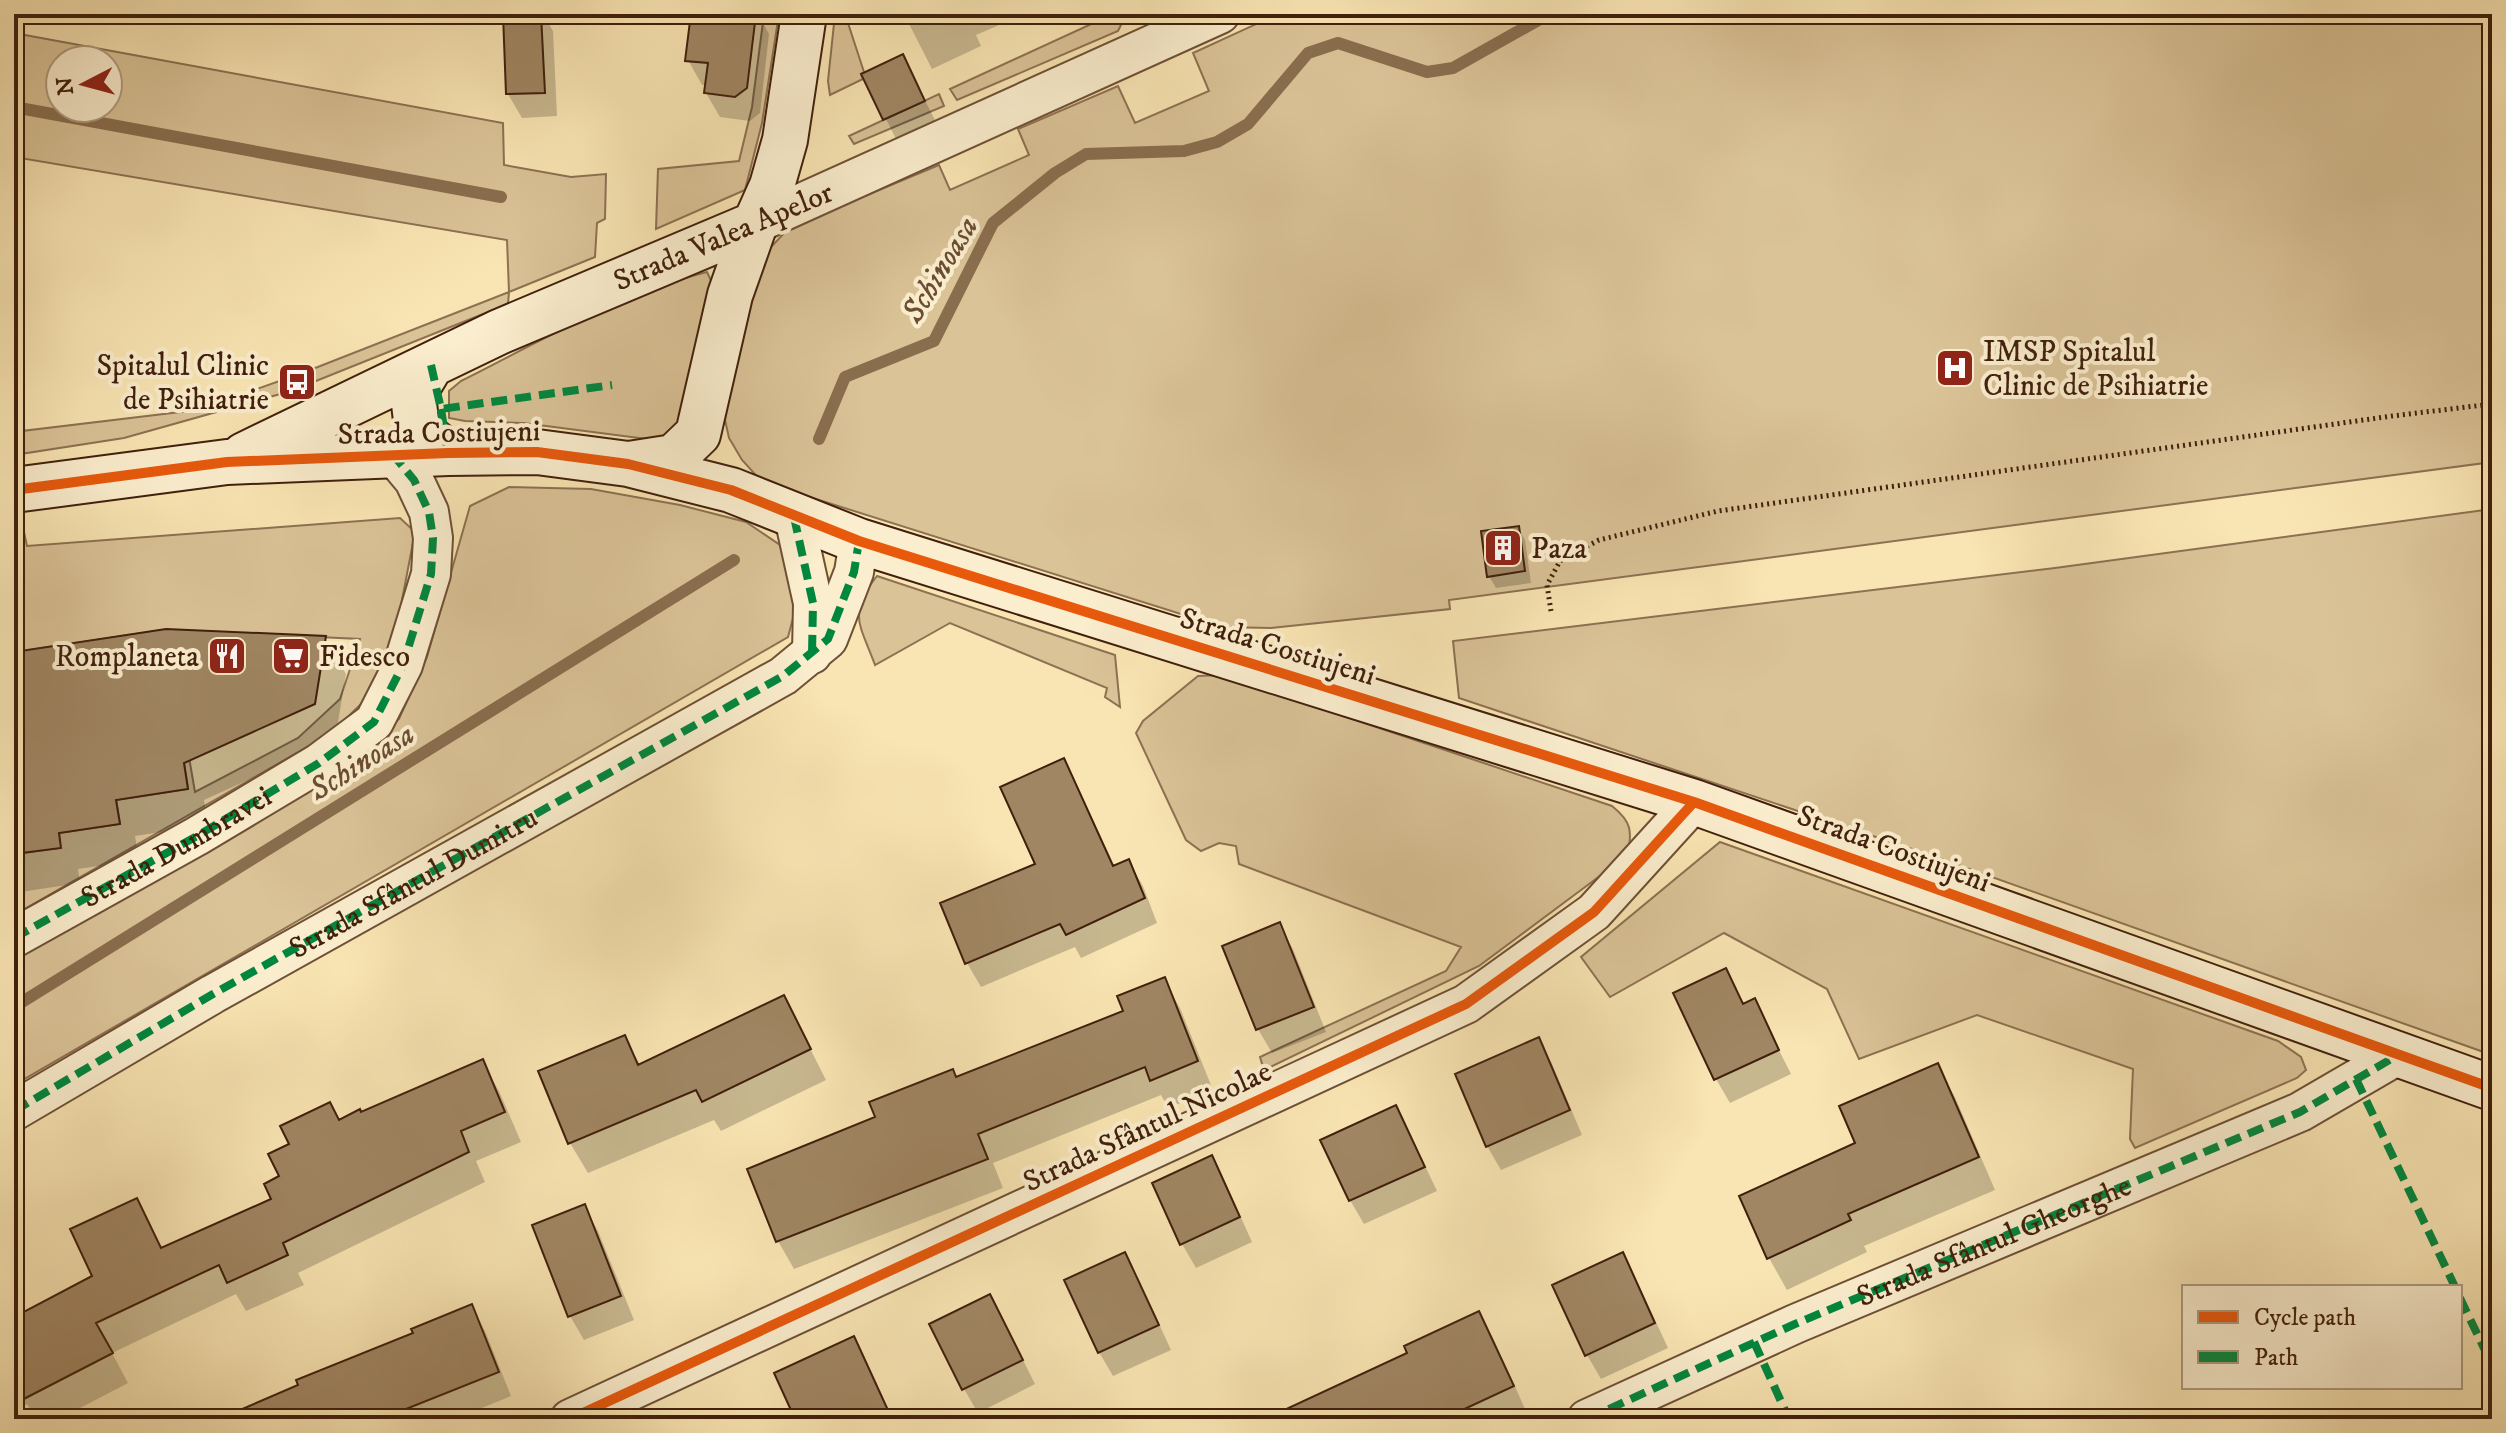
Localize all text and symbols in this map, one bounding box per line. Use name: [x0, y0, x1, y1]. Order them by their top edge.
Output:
north arrow: [44, 44, 124, 124]
text: N: [51, 76, 80, 96]
street label: Strada Valea Apelor: [608, 174, 839, 300]
water label: Schinoasa: [893, 210, 988, 331]
place label: IMSP Spitalul Clinic de Psihiatrie: [1983, 334, 2208, 405]
hospital icon: IMSP Spitalul Clinic de Psihiatrie: [1934, 347, 1976, 389]
place label: Spitalul Clinic de Psihiatrie: [96, 348, 269, 419]
bus stop icon: Spitalul Clinic de Psihiatrie: [276, 361, 318, 403]
street label: Strada Costiujeni: [337, 413, 541, 454]
building icon: Paza: [1482, 527, 1524, 569]
place label: Paza: [1531, 531, 1587, 568]
street label: Strada Costiujeni: [1175, 600, 1380, 695]
restaurant icon: Romplaneta: [206, 635, 248, 677]
supermarket icon: Fidesco: [270, 635, 312, 677]
place label: Romplaneta: [55, 639, 199, 676]
place label: Fidesco: [319, 639, 410, 676]
water label: Schinoasa: [301, 715, 422, 811]
street label: Strada Dumbravei: [75, 779, 279, 917]
street label: Strada Costiujeni: [1792, 797, 1995, 901]
street label: Strada Sfântul Dumitru: [283, 800, 545, 968]
street label: Strada Sfântul Nicolae: [1018, 1054, 1278, 1201]
street label: Strada Sfântul Gheorghe: [1851, 1168, 2137, 1316]
legend: [2182, 1285, 2462, 1389]
text: Cycle path: [2254, 1303, 2356, 1333]
text: Path: [2254, 1343, 2299, 1373]

